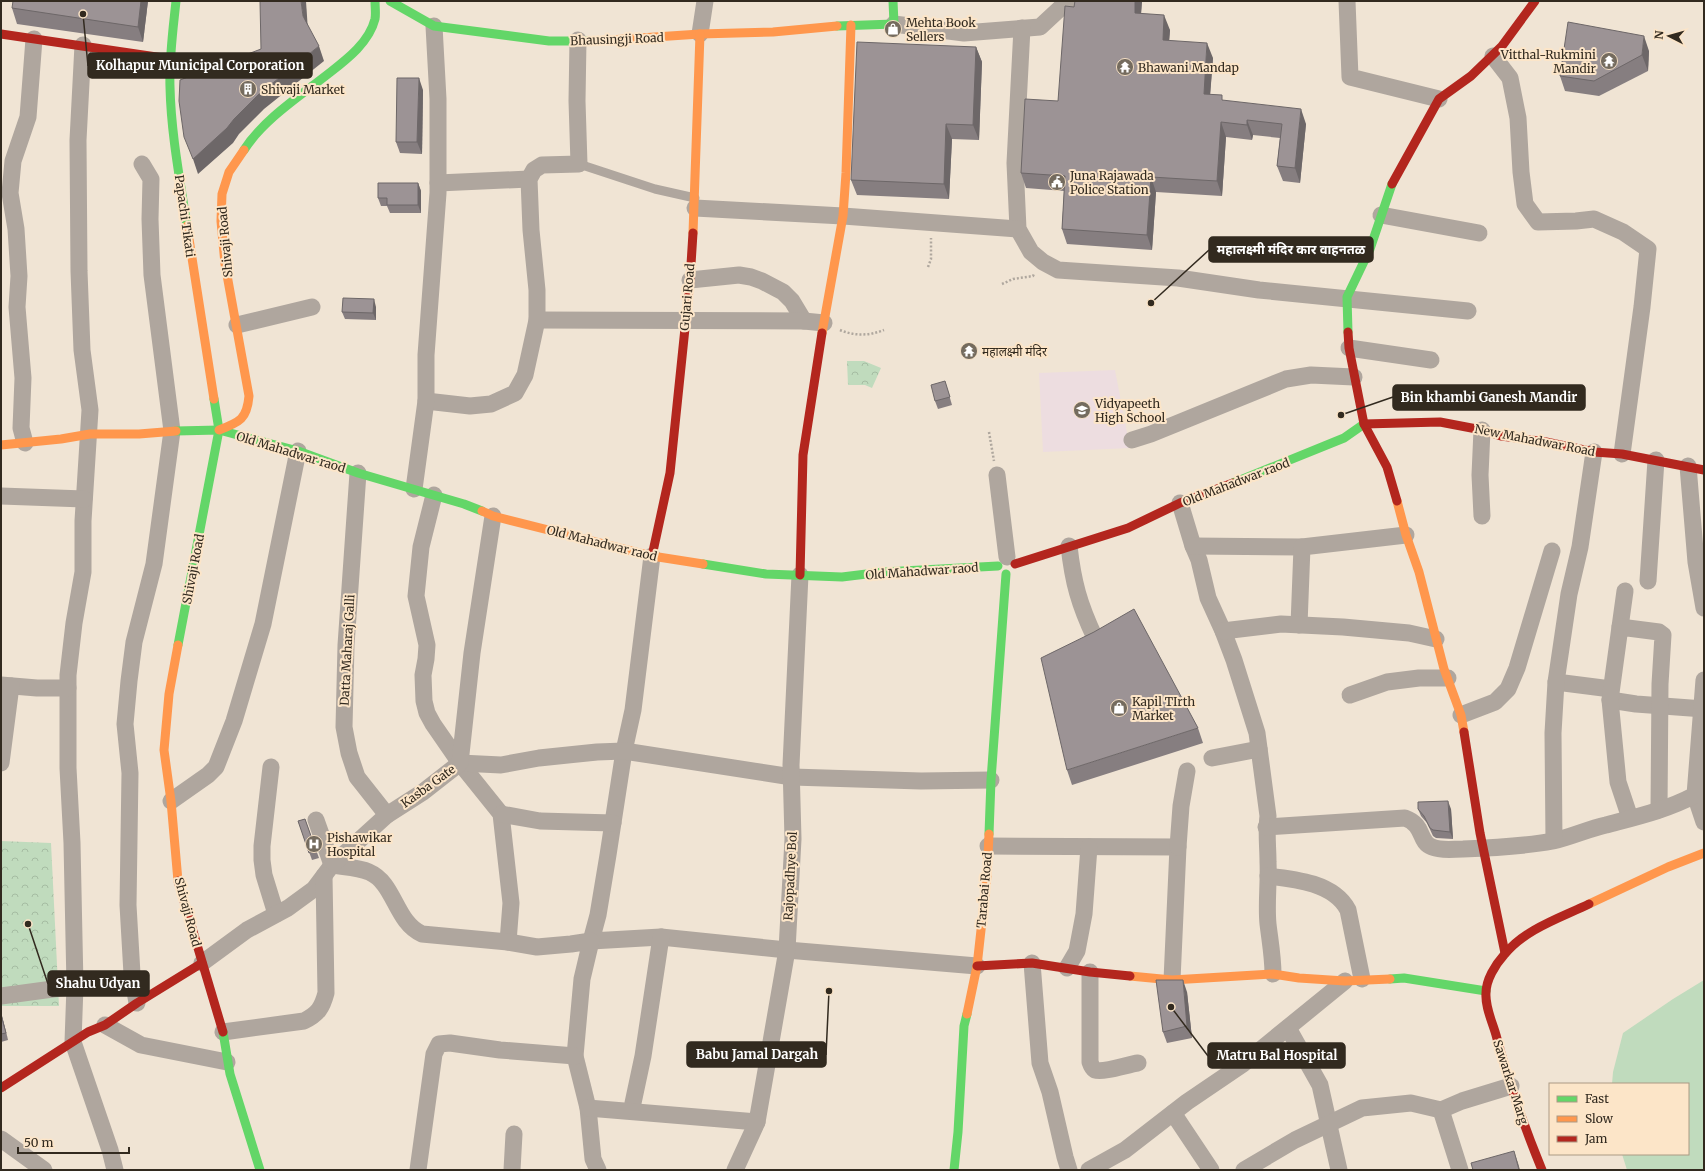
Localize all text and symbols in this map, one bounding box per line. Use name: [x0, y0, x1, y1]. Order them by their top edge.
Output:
place label: Mehta Book Sellers: [906, 15, 976, 44]
north arrow: [1649, 16, 1689, 56]
shop icon: Mehta Book Sellers: [883, 19, 903, 39]
street label: Bhausingji Road: [570, 30, 664, 48]
text: N: [1652, 30, 1667, 40]
place label: Vitthal-Rukmini Mandir: [1500, 47, 1597, 76]
temple icon: Vitthal-Rukmini Mandir: [1599, 51, 1619, 71]
callout: Kolhapur Municipal Corporation: [88, 53, 312, 78]
text: Kolhapur Municipal Corporation: [96, 57, 304, 74]
temple icon: Bhawani Mandap: [1115, 57, 1135, 77]
place label: Bhawani Mandap: [1138, 60, 1239, 75]
building icon: Shivaji Market: [238, 79, 258, 99]
place label: Shivaji Market: [261, 82, 345, 97]
place label: Juna Rajawada Police Station: [1069, 168, 1154, 197]
public building icon: Juna Rajawada Police Station: [1047, 172, 1067, 192]
street label: Papachi Tikati: [172, 174, 198, 258]
street label: Shivaji Road: [214, 206, 236, 278]
callout: महालक्ष्मी मंदिर कार वाहनतळ: [1209, 237, 1373, 262]
text: महालक्ष्मी मंदिर कार वाहनतळ: [1217, 241, 1366, 258]
street label: Gujari Road: [677, 263, 697, 331]
temple icon: महालक्ष्मी मंदिर: [959, 341, 979, 361]
place label: महालक्ष्मी मंदिर: [982, 344, 1048, 359]
callout: Bin khambi Ganesh Mandir: [1393, 385, 1585, 410]
text: Bin khambi Ganesh Mandir: [1401, 389, 1577, 406]
place label: Vidyapeeth High School: [1094, 396, 1166, 425]
school or university icon: Vidyapeeth High School: [1072, 400, 1092, 420]
street label: New Mahadwar Road: [1473, 421, 1597, 459]
street label: Old Mahadwar raod: [235, 428, 347, 476]
street label: Old Mahadwar raod: [1180, 455, 1292, 509]
street label: Old Mahadwar raod: [545, 522, 659, 564]
street label: Shivaji Road: [179, 533, 207, 605]
street label: Old Mahadwar raod: [865, 560, 979, 582]
street label: Datta Maharaj Galli: [337, 594, 357, 706]
place label: Kapil TIrth Market: [1132, 694, 1195, 723]
shop icon: Kapil TIrth Market: [1109, 698, 1129, 718]
street label: Kasba Gate: [398, 761, 458, 811]
place label: Pishawikar Hospital: [327, 830, 393, 859]
street label: Rajopadhye Bol: [780, 831, 800, 921]
hospital icon: Pishawikar Hospital: [304, 834, 324, 854]
street label: Tarabai Road: [973, 852, 995, 928]
street label: Shivaji Road: [172, 876, 204, 948]
callout: Shahu Udyan: [48, 971, 149, 996]
text: Shahu Udyan: [56, 975, 141, 992]
street label: Sawarkar Marg: [1490, 1038, 1532, 1127]
callout: Babu Jamal Dargah: [687, 1042, 826, 1067]
callout: Matru Bal Hospital: [1208, 1043, 1345, 1068]
text: Babu Jamal Dargah: [696, 1046, 819, 1063]
text: Matru Bal Hospital: [1216, 1047, 1338, 1064]
legend: [1549, 1083, 1689, 1155]
text: Fast: [1585, 1091, 1609, 1106]
text: Slow: [1585, 1111, 1614, 1126]
scale bar: [18, 1129, 129, 1155]
text: Jam: [1584, 1131, 1608, 1146]
text: 50 m: [24, 1135, 53, 1150]

